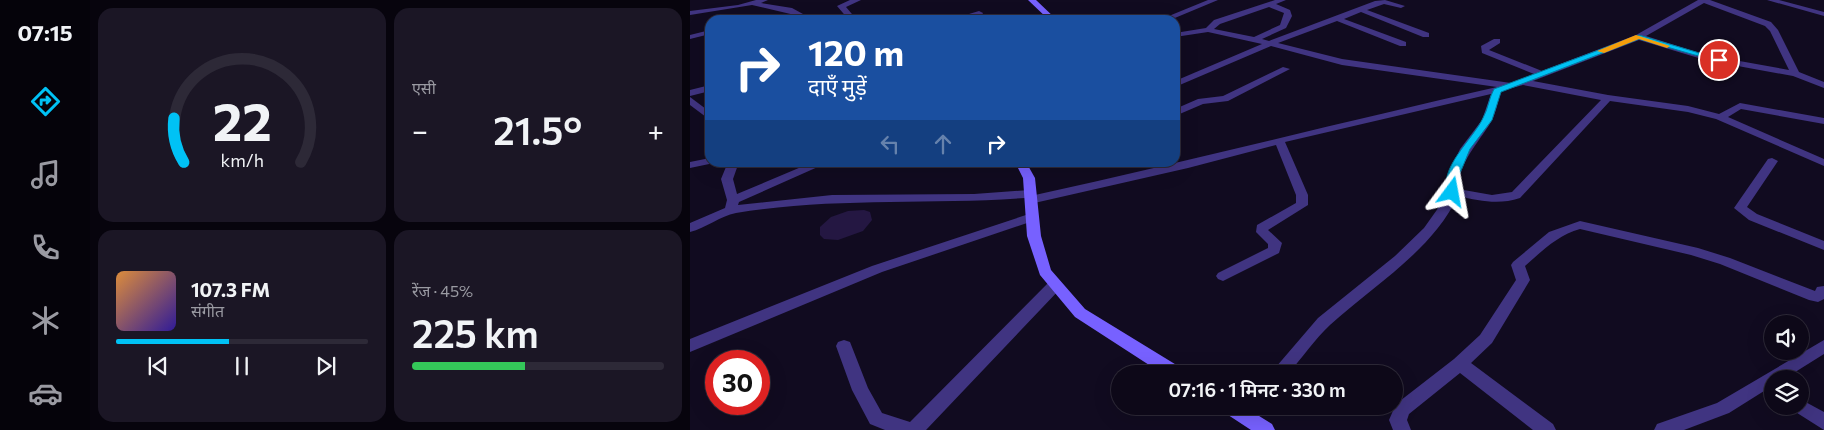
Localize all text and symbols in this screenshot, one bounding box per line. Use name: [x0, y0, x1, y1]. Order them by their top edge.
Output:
text: 07:15: [17, 19, 73, 46]
text: 120 m: [808, 30, 904, 73]
icon: right: [725, 35, 790, 100]
pin: [1698, 39, 1740, 81]
icon: arrive: [1705, 46, 1733, 74]
text: दाएँ मुड़ें: [808, 73, 867, 100]
text: एसी: [412, 78, 436, 97]
icon: directions: [28, 84, 63, 119]
text: 22: [212, 88, 272, 152]
text: 21.5°: [493, 106, 582, 153]
text: −: [412, 113, 428, 147]
text: +: [648, 113, 664, 147]
icon: left: [876, 130, 904, 158]
icon: ahead: [929, 130, 957, 158]
icon: right: [982, 130, 1010, 158]
text: km/h: [220, 149, 264, 171]
icon: music: [28, 157, 63, 192]
position arrow: [1425, 165, 1477, 217]
icon: phone: [28, 230, 63, 265]
text: 107.3 FM: [191, 278, 270, 301]
text: रेंज · 45%: [412, 281, 473, 300]
text: संगीत: [191, 301, 224, 320]
icon: climate: [28, 303, 63, 338]
text: 225 km: [412, 309, 539, 356]
map controls: [1764, 315, 1809, 415]
button: sound: [1764, 315, 1809, 360]
speed limit sign: 30: [705, 350, 770, 415]
icon: previous: [144, 352, 172, 380]
icon: pause: [228, 352, 256, 380]
icon: next: [312, 352, 340, 380]
button: layers: [1764, 370, 1809, 415]
icon: car: [28, 376, 63, 411]
text: 07:16 · 1 मिनट · 330 m: [1168, 378, 1346, 401]

